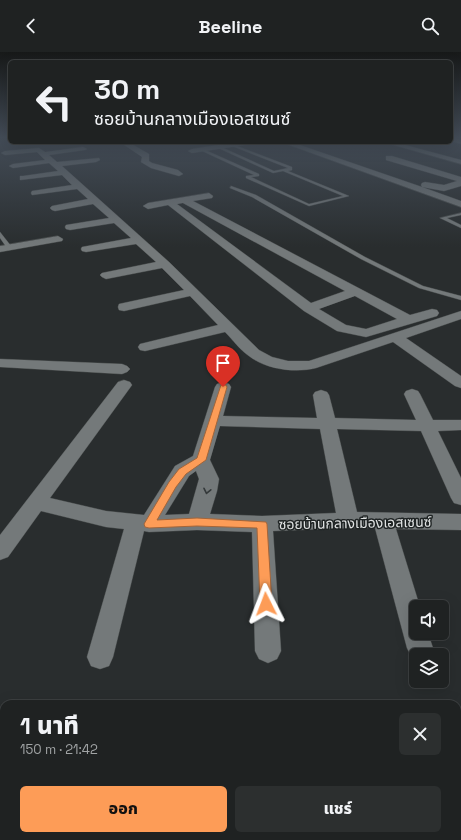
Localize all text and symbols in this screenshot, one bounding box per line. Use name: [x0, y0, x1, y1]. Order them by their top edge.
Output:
icon: back: [20, 15, 42, 37]
text: Beeline: [199, 15, 262, 38]
icon: search: [419, 15, 441, 37]
text: 30 m: [94, 71, 160, 107]
icon: left: [28, 76, 80, 128]
text: ซอยบ้านกลางเมืองเอสเซนซ์: [94, 107, 291, 130]
pin: [206, 346, 240, 387]
icon: arrive: [212, 352, 234, 374]
one-way arrow: [203, 488, 211, 494]
street label: ซอยบ้านกลางเมืองเอสเซนซ์: [278, 513, 432, 533]
position arrow: [245, 583, 287, 625]
map controls: [409, 600, 449, 688]
button: sound: [409, 600, 449, 640]
button: layers: [409, 648, 449, 688]
text: 1 นาที: [20, 710, 79, 741]
button: close: [399, 713, 441, 755]
text: 150 m · 21:42: [20, 741, 98, 758]
button: ออก: [20, 786, 227, 832]
button: แชร์: [235, 786, 441, 832]

